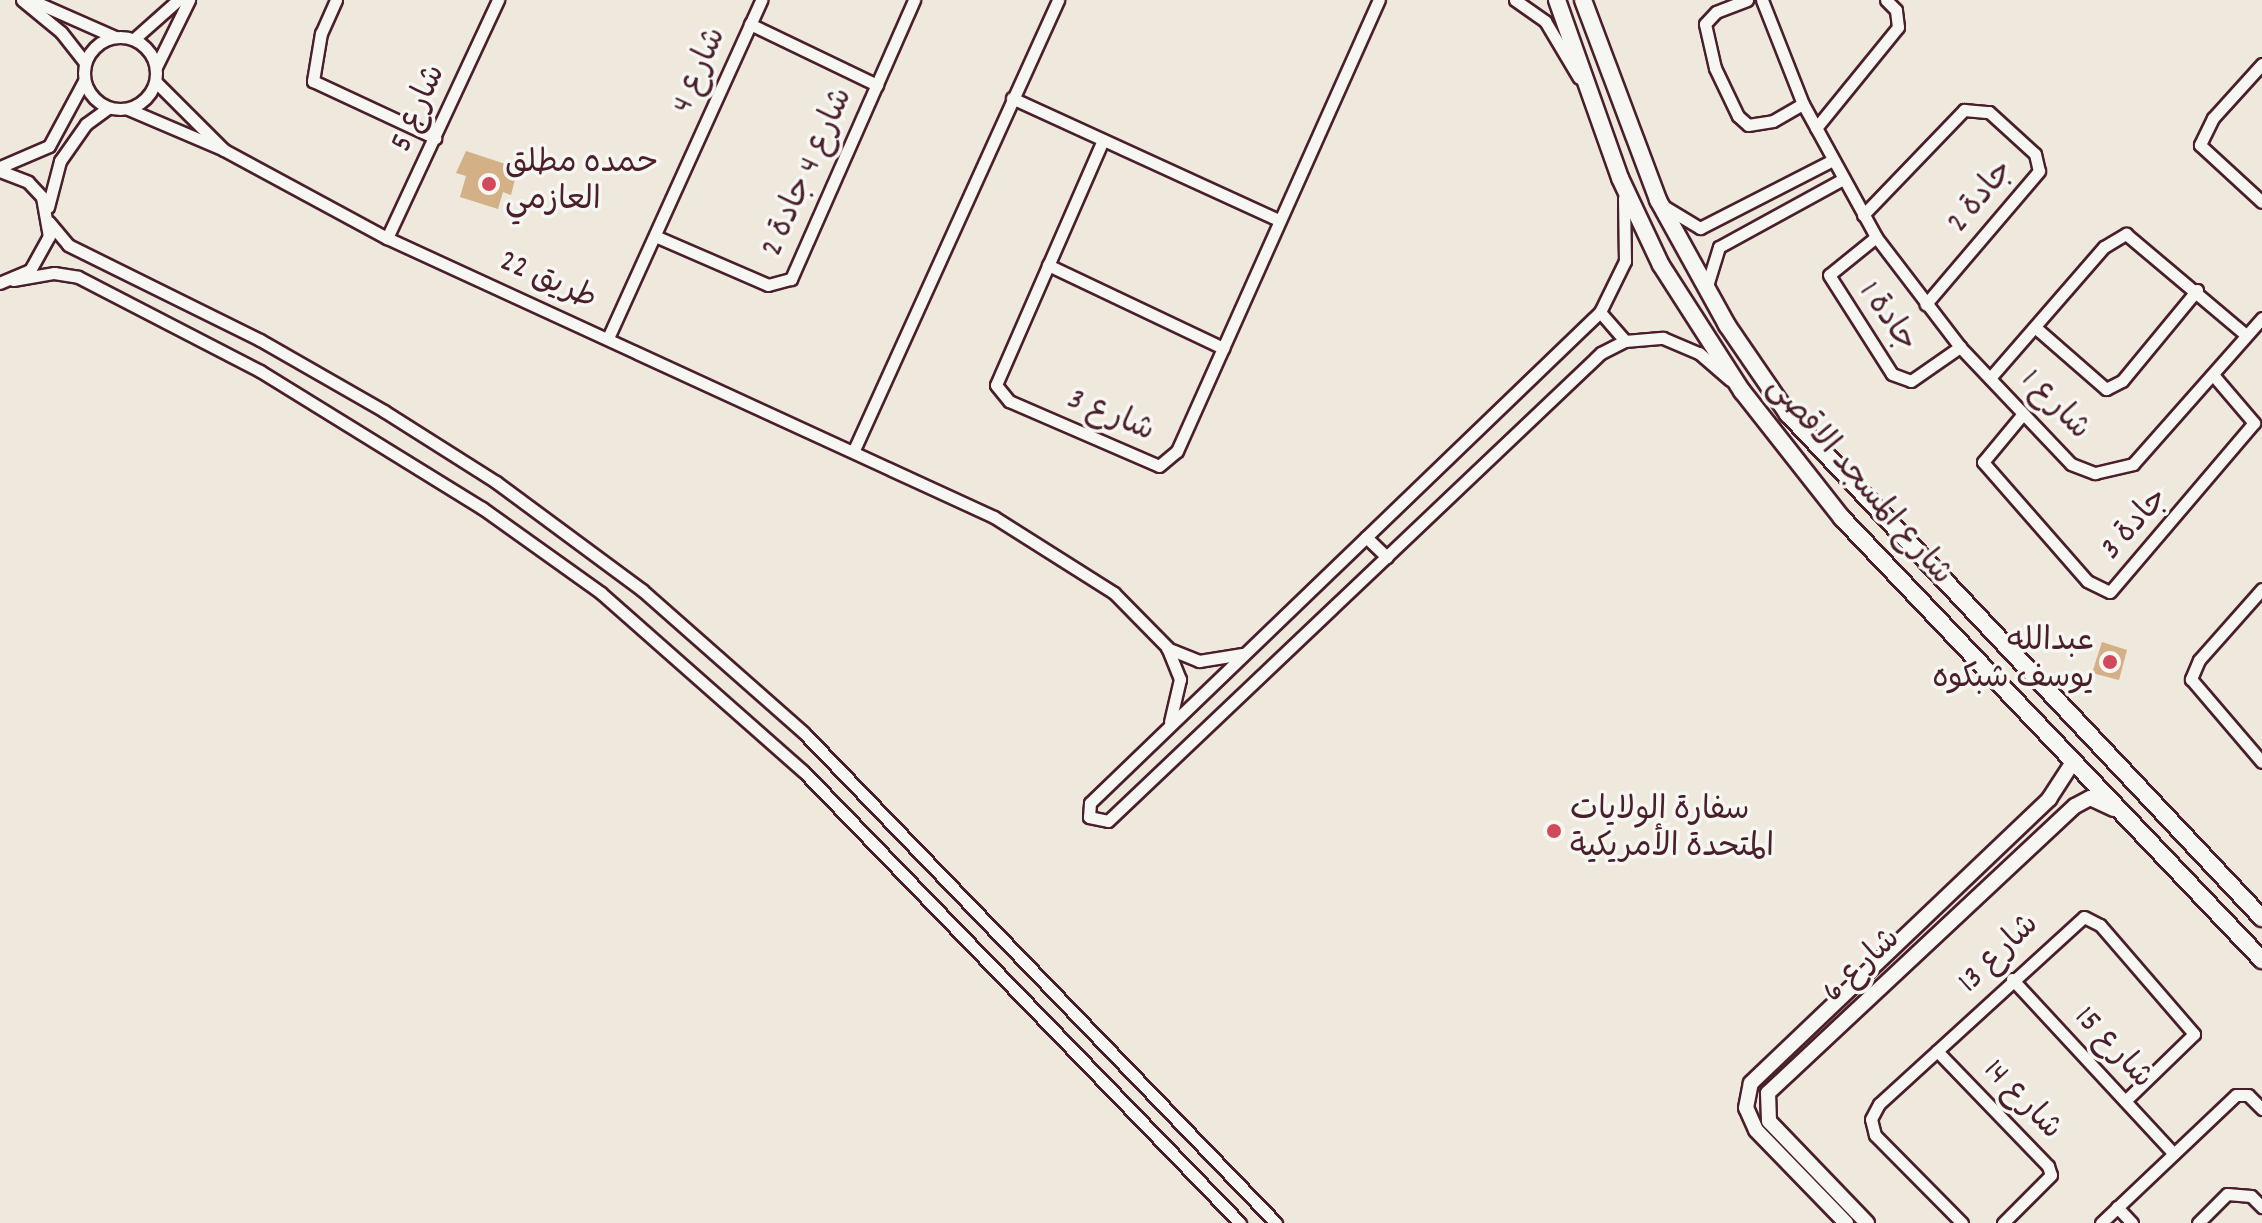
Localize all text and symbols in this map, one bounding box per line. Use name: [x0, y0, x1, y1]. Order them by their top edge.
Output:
street label: شارع 4: [665, 22, 737, 120]
street label: شارع 5: [384, 59, 456, 159]
street label: شارع 4 جادة 2: [755, 83, 863, 263]
place label: حمده مطلق العازمي: [505, 147, 657, 222]
street label: جادة 2: [1940, 154, 2024, 242]
marker: حمده مطلق العازمي: [480, 175, 498, 193]
street label: طريق 22: [492, 244, 602, 320]
street label: جادة 1: [1848, 276, 1924, 360]
street label: شارع 1: [2011, 363, 2097, 449]
street label: شارع المسجد الاقصى: [1757, 370, 1959, 594]
street label: شارع 3: [1061, 382, 1159, 452]
street label: جادة 3: [2094, 481, 2178, 569]
place label: عبدالله يوسف شبكوه: [1932, 625, 2094, 700]
marker: عبدالله يوسف شبكوه: [2101, 653, 2119, 671]
place label: سفارة الولايات المتحدة الأمريكية: [1570, 794, 1774, 869]
marker: سفارة الولايات المتحدة الأمريكية: [1545, 822, 1563, 840]
street label: شارع 13: [1951, 907, 2049, 1003]
street label: شارع 6: [1816, 921, 1910, 1013]
street label: شارع 15: [2064, 1000, 2160, 1098]
street label: شارع 14: [1974, 1053, 2068, 1149]

